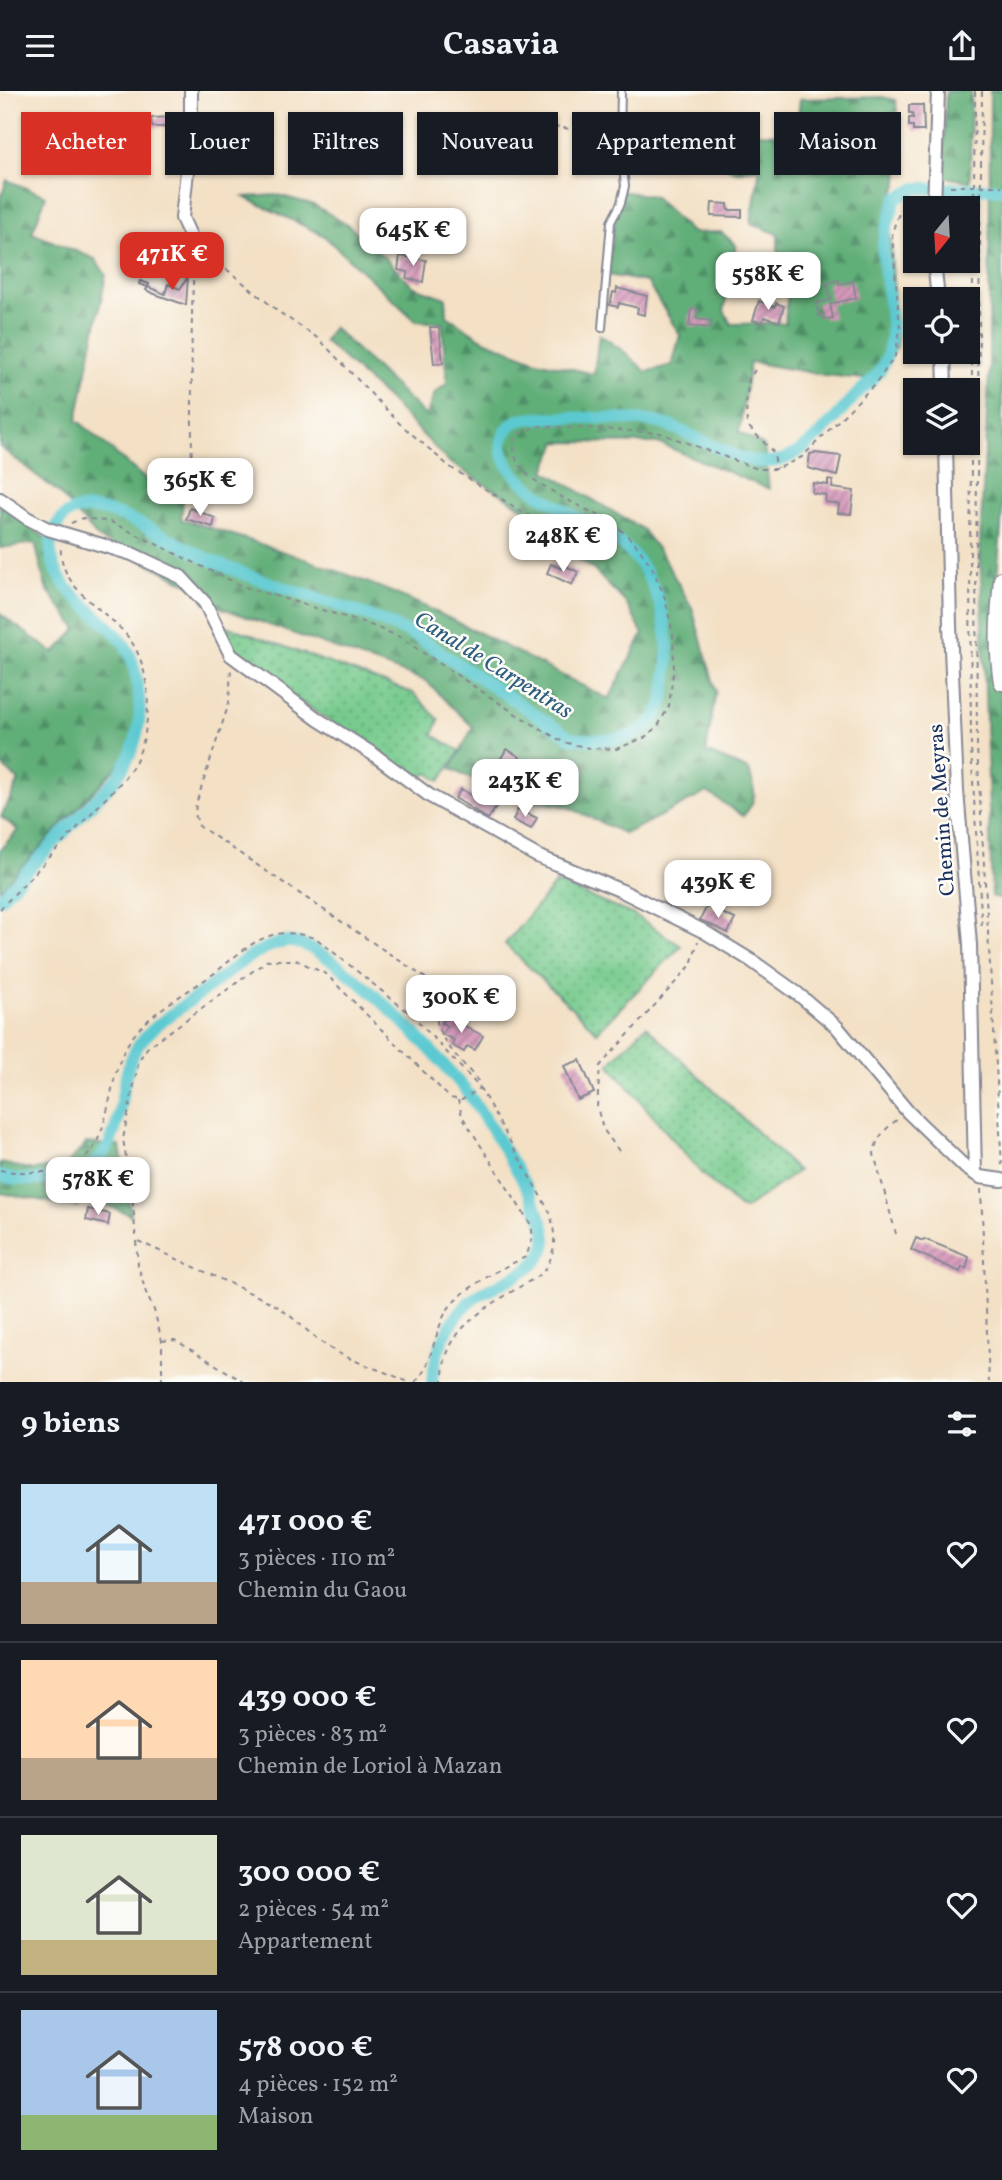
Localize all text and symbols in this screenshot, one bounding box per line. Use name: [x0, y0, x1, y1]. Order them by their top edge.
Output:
text: Casavia: [443, 24, 559, 68]
icon: menu: [21, 27, 59, 65]
icon: share: [943, 27, 981, 65]
chip: Acheter: [21, 112, 151, 175]
chip: Louer: [165, 112, 274, 175]
chip: Filtres: [288, 112, 403, 175]
chip: Nouveau: [417, 112, 558, 175]
chip: Appartement: [572, 112, 760, 175]
chip: Maison: [774, 112, 901, 175]
north arrow: [903, 196, 980, 273]
map controls: [903, 196, 980, 455]
pin: 645K €: [356, 209, 470, 268]
text: 645K €: [375, 215, 451, 247]
pin: 471K €: [115, 233, 229, 292]
text: 471K €: [136, 239, 208, 271]
pin: 558K €: [711, 253, 825, 312]
text: 558K €: [732, 259, 804, 291]
button: locate: [903, 287, 980, 364]
button: layers: [903, 378, 980, 455]
pin: 365K €: [143, 459, 257, 518]
text: 365K €: [163, 465, 237, 497]
pin: 248K €: [506, 515, 620, 574]
text: 248K €: [525, 521, 601, 553]
water label: Canal de Carpentras: [407, 604, 579, 728]
street label: Chemin de Meyras: [922, 723, 963, 897]
pin: 243K €: [468, 759, 582, 819]
text: 243K €: [488, 766, 562, 798]
pin: 439K €: [661, 861, 775, 920]
text: 439K €: [680, 867, 756, 899]
pin: 300K €: [404, 975, 518, 1035]
text: 300K €: [422, 982, 500, 1014]
pin: 578K €: [41, 1157, 155, 1217]
text: 578K €: [62, 1164, 134, 1196]
text: 9 biens: [21, 1403, 120, 1445]
icon: filters: [943, 1405, 981, 1443]
text: 471 000 €: [238, 1501, 372, 1543]
icon: home: [77, 1512, 161, 1596]
icon: heart: [943, 1535, 981, 1573]
text: 3 pièces · 110 m²: [238, 1543, 395, 1575]
text: Chemin du Gaou: [238, 1575, 407, 1607]
text: 439 000 €: [238, 1677, 377, 1719]
icon: home: [77, 1688, 161, 1772]
icon: heart: [943, 1711, 981, 1749]
text: 3 pièces · 83 m²: [238, 1719, 387, 1751]
text: Chemin de Loriol à Mazan: [238, 1751, 503, 1783]
text: 300 000 €: [238, 1852, 380, 1894]
icon: home: [77, 1863, 161, 1947]
icon: heart: [943, 1886, 981, 1924]
text: 2 pièces · 54 m²: [238, 1894, 389, 1926]
text: Appartement: [238, 1926, 373, 1958]
text: 578 000 €: [238, 2027, 373, 2069]
icon: home: [77, 2038, 161, 2122]
icon: heart: [943, 2061, 981, 2099]
text: 4 pièces · 152 m²: [238, 2069, 398, 2101]
text: Maison: [238, 2101, 314, 2133]

